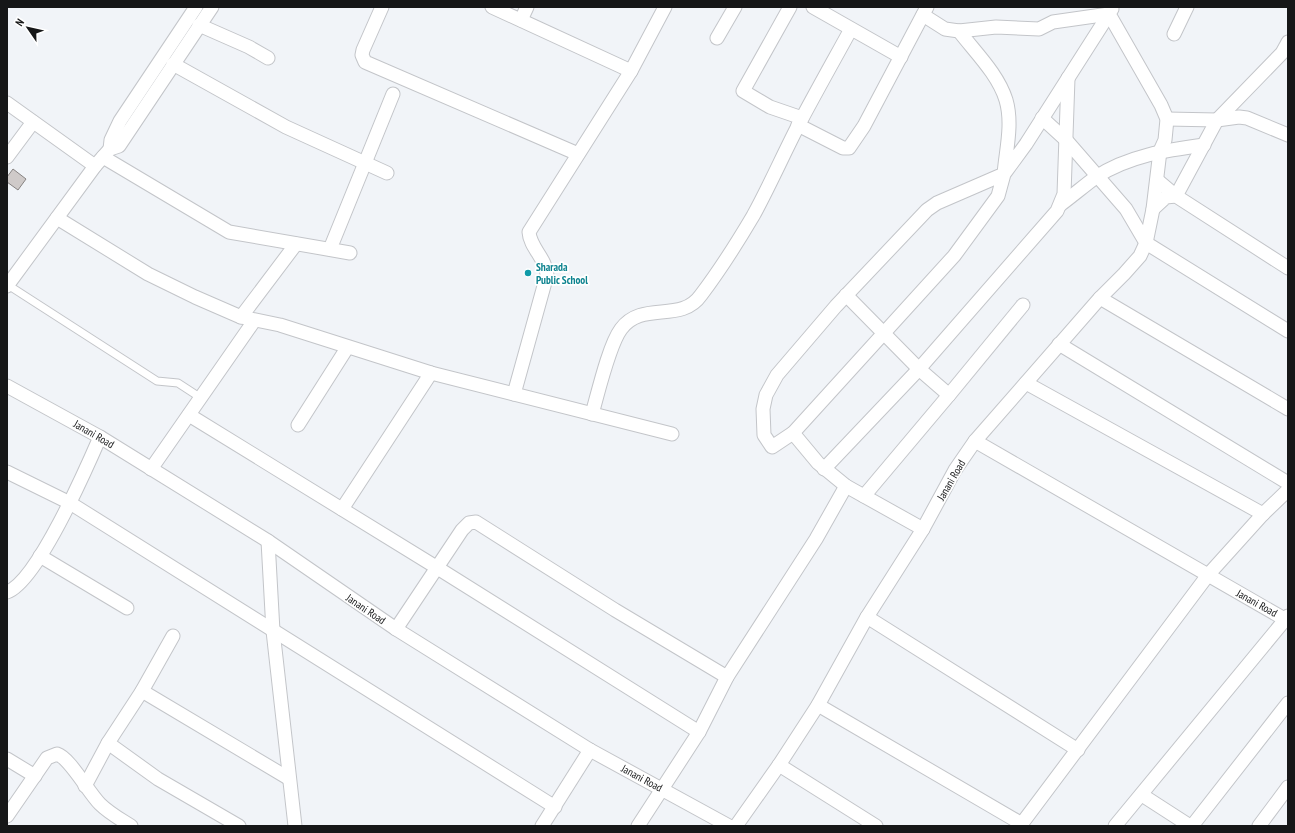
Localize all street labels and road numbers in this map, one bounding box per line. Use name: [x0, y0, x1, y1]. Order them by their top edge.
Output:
street label: Janani Road: [70, 416, 117, 451]
street label: Janani Road: [933, 457, 968, 504]
street label: Janani Road: [1233, 586, 1280, 620]
street label: Janani Road: [343, 590, 389, 627]
street label: Janani Road: [618, 761, 665, 795]

